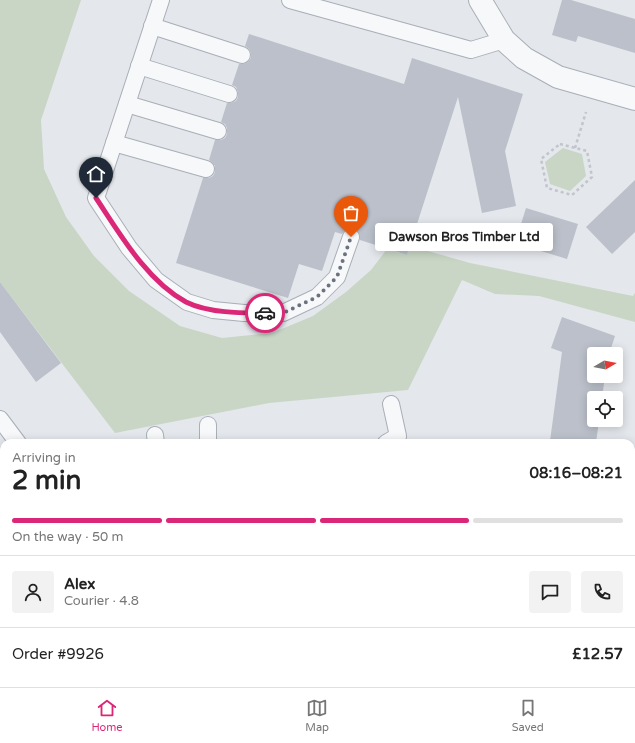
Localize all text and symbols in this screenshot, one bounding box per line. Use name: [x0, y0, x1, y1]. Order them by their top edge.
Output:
pin: [79, 157, 113, 198]
icon: home: [85, 163, 107, 185]
pin: [334, 196, 368, 237]
icon: bag: [340, 202, 362, 224]
callout: Dawson Bros Timber Ltd: [375, 223, 553, 251]
text: Dawson Bros Timber Ltd: [388, 229, 540, 245]
courier: [245, 293, 285, 333]
icon: car: [254, 302, 276, 324]
north arrow: [587, 347, 623, 383]
map controls: [587, 347, 623, 427]
button: locate: [587, 391, 623, 427]
text: Arriving in: [12, 450, 76, 466]
text: 08:16–08:21: [530, 464, 623, 482]
text: 2 min: [12, 465, 81, 496]
text: On the way · 50 m: [12, 529, 124, 545]
button: person: [12, 571, 54, 613]
button: chat: [529, 571, 571, 613]
button: phone: [581, 571, 623, 613]
text: Alex: [64, 575, 95, 593]
text: Courier · 4.8: [64, 593, 139, 609]
text: Order #9926: [12, 645, 104, 663]
text: £12.57: [572, 645, 623, 663]
tab: Home: [91, 697, 123, 734]
tab: Map: [305, 697, 329, 734]
tab: Saved: [512, 697, 544, 734]

